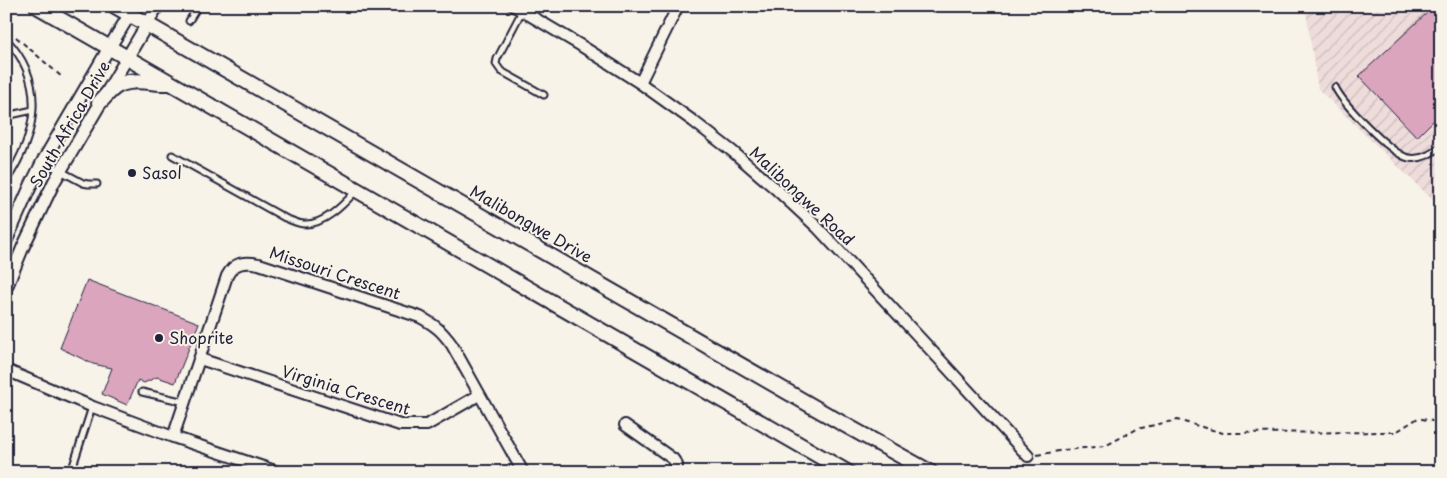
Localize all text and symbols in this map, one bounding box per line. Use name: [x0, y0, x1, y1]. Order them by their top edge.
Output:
street label: South Africa Drive: [23, 56, 115, 191]
street label: Malibongwe Road: [745, 140, 861, 250]
place label: Sasol: [142, 160, 182, 184]
marker: Sasol: [126, 167, 138, 179]
street label: Malibongwe Drive: [466, 178, 597, 268]
street label: Missouri Crescent: [267, 240, 404, 305]
place label: Shoprite: [169, 325, 233, 349]
marker: Shoprite: [153, 332, 165, 344]
street label: Virginia Crescent: [279, 358, 414, 420]

